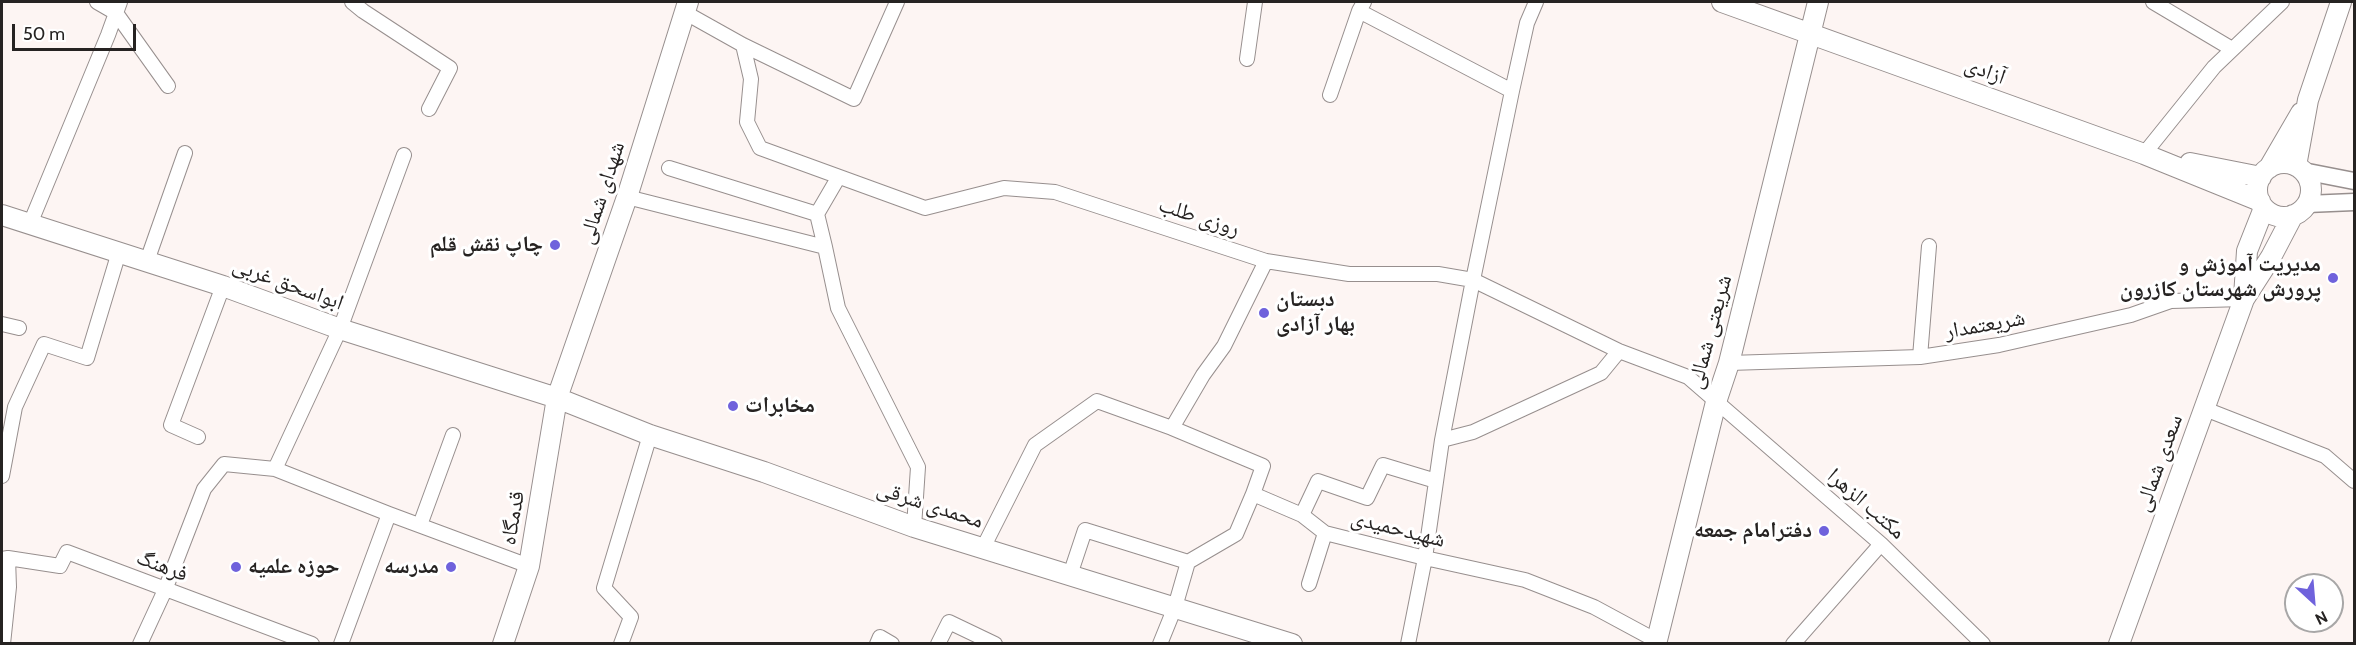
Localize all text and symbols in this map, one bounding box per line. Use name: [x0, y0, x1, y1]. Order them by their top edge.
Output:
scale bar: [15, 12, 140, 50]
text: 50 m: [23, 23, 65, 45]
street label: آزادی: [1961, 51, 2009, 91]
street label: شهدای شمالی: [573, 139, 631, 247]
street label: روزی طلب: [1155, 192, 1243, 242]
place label: چاپ نقش قلم: [430, 232, 543, 258]
marker: چاپ نقش قلم: [548, 238, 562, 252]
street label: ابواسحق غربی: [229, 252, 347, 316]
place label: مدیریت آموزش و پرورش شهرستان کازرون: [2120, 252, 2321, 304]
marker: مدیریت آموزش و پرورش شهرستان کازرون: [2326, 271, 2340, 285]
street label: شریعتی شمالی: [1682, 272, 1738, 392]
place label: دبستان بهار آزادی: [1276, 287, 1355, 338]
street label: شریعتمدار: [1943, 305, 2027, 345]
marker: دبستان بهار آزادی: [1257, 306, 1271, 320]
place label: مخابرات: [745, 393, 815, 419]
marker: مخابرات: [726, 399, 740, 413]
street label: سعدی شمالی: [2129, 411, 2189, 515]
street label: مکتب الزهرا: [1821, 463, 1911, 545]
street label: محمدی شرقی: [873, 475, 987, 535]
street label: قدمگاه: [495, 489, 531, 547]
street label: شهیدحمیدی: [1348, 505, 1448, 553]
place label: دفترامام جمعه: [1694, 518, 1812, 544]
marker: دفترامام جمعه: [1817, 524, 1831, 538]
street label: فرهنگ: [133, 544, 191, 588]
place label: حوزه علمیه: [248, 554, 340, 580]
place label: مدرسه: [384, 554, 439, 580]
marker: حوزه علمیه: [229, 560, 243, 574]
marker: مدرسه: [444, 560, 458, 574]
north arrow: [2284, 573, 2344, 633]
text: N: [2312, 607, 2330, 629]

